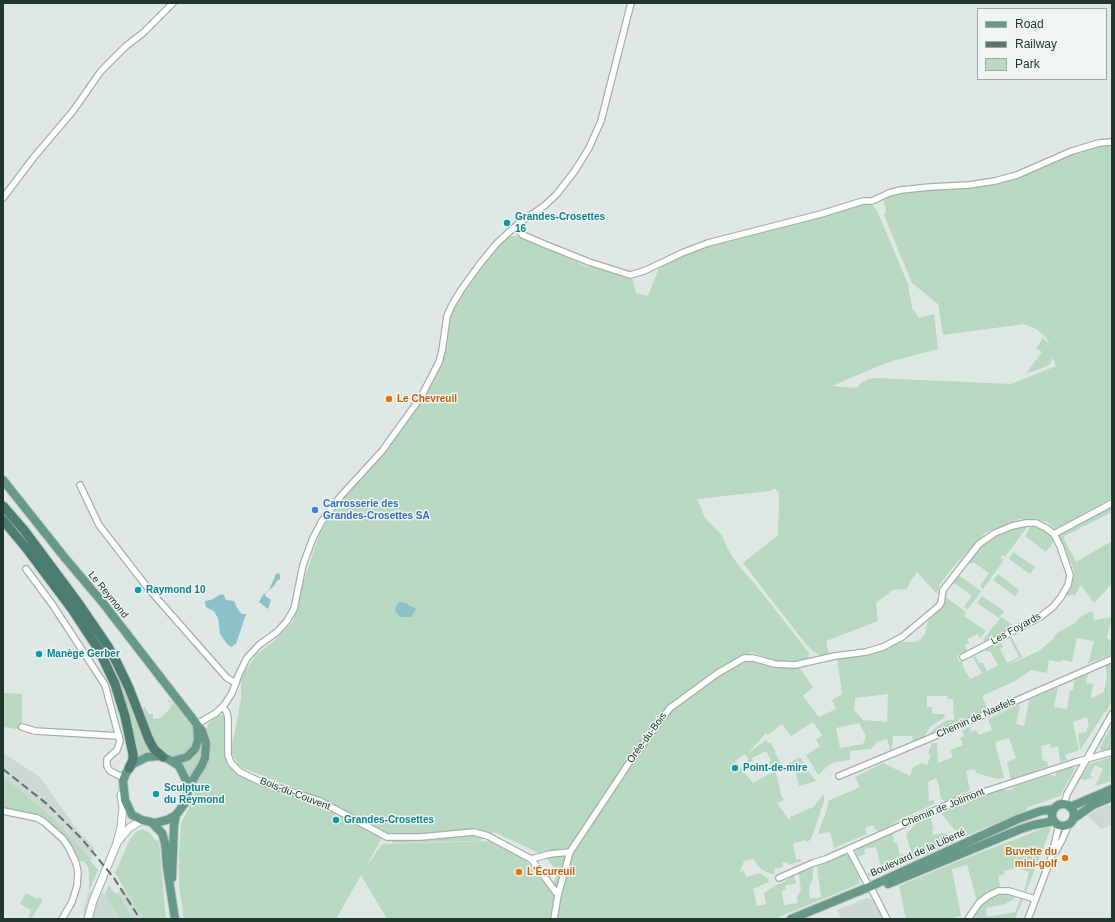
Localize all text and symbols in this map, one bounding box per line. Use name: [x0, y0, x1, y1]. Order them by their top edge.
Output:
legend: [977, 8, 1107, 80]
text: Road: [1015, 17, 1044, 31]
text: Railway: [1015, 37, 1057, 51]
text: Park: [1015, 57, 1040, 71]
place label: Grandes-Crosettes 16: [515, 211, 605, 234]
marker: Grandes-Crosettes 16: [502, 218, 512, 228]
place label: Le Chevreuil: [397, 393, 457, 405]
marker: Le Chevreuil: [384, 394, 394, 404]
place label: Carrosserie des Grandes-Crosettes SA: [323, 498, 430, 522]
marker: Carrosserie des Grandes-Crosettes SA: [310, 505, 320, 515]
street label: Le Reymond: [85, 569, 131, 621]
place label: Raymond 10: [146, 584, 205, 596]
marker: Raymond 10: [133, 585, 143, 595]
street label: Les Foyards: [989, 610, 1043, 648]
place label: Manège Gerber: [47, 648, 120, 660]
marker: Manège Gerber: [34, 649, 44, 659]
street label: Chemin de Naefels: [935, 695, 1017, 741]
street label: Orée-du-Bois: [625, 710, 669, 766]
place label: Point-de-mire: [743, 762, 807, 774]
marker: Point-de-mire: [730, 763, 740, 773]
street label: Bois-du-Couvent: [258, 775, 332, 813]
place label: Sculpture du Reymond: [164, 782, 225, 806]
street label: Chemin de Jolimont: [900, 786, 986, 830]
marker: Sculpture du Reymond: [151, 789, 161, 799]
place label: Grandes-Crosettes: [344, 814, 434, 826]
marker: Grandes-Crosettes: [331, 815, 341, 825]
street label: Boulevard de la Liberté: [869, 827, 967, 879]
place label: Buvette du mini-golf: [1005, 846, 1057, 870]
marker: Buvette du mini-golf: [1060, 853, 1070, 863]
place label: L'Écureuil: [527, 866, 575, 878]
marker: L'Écureuil: [514, 867, 524, 877]

